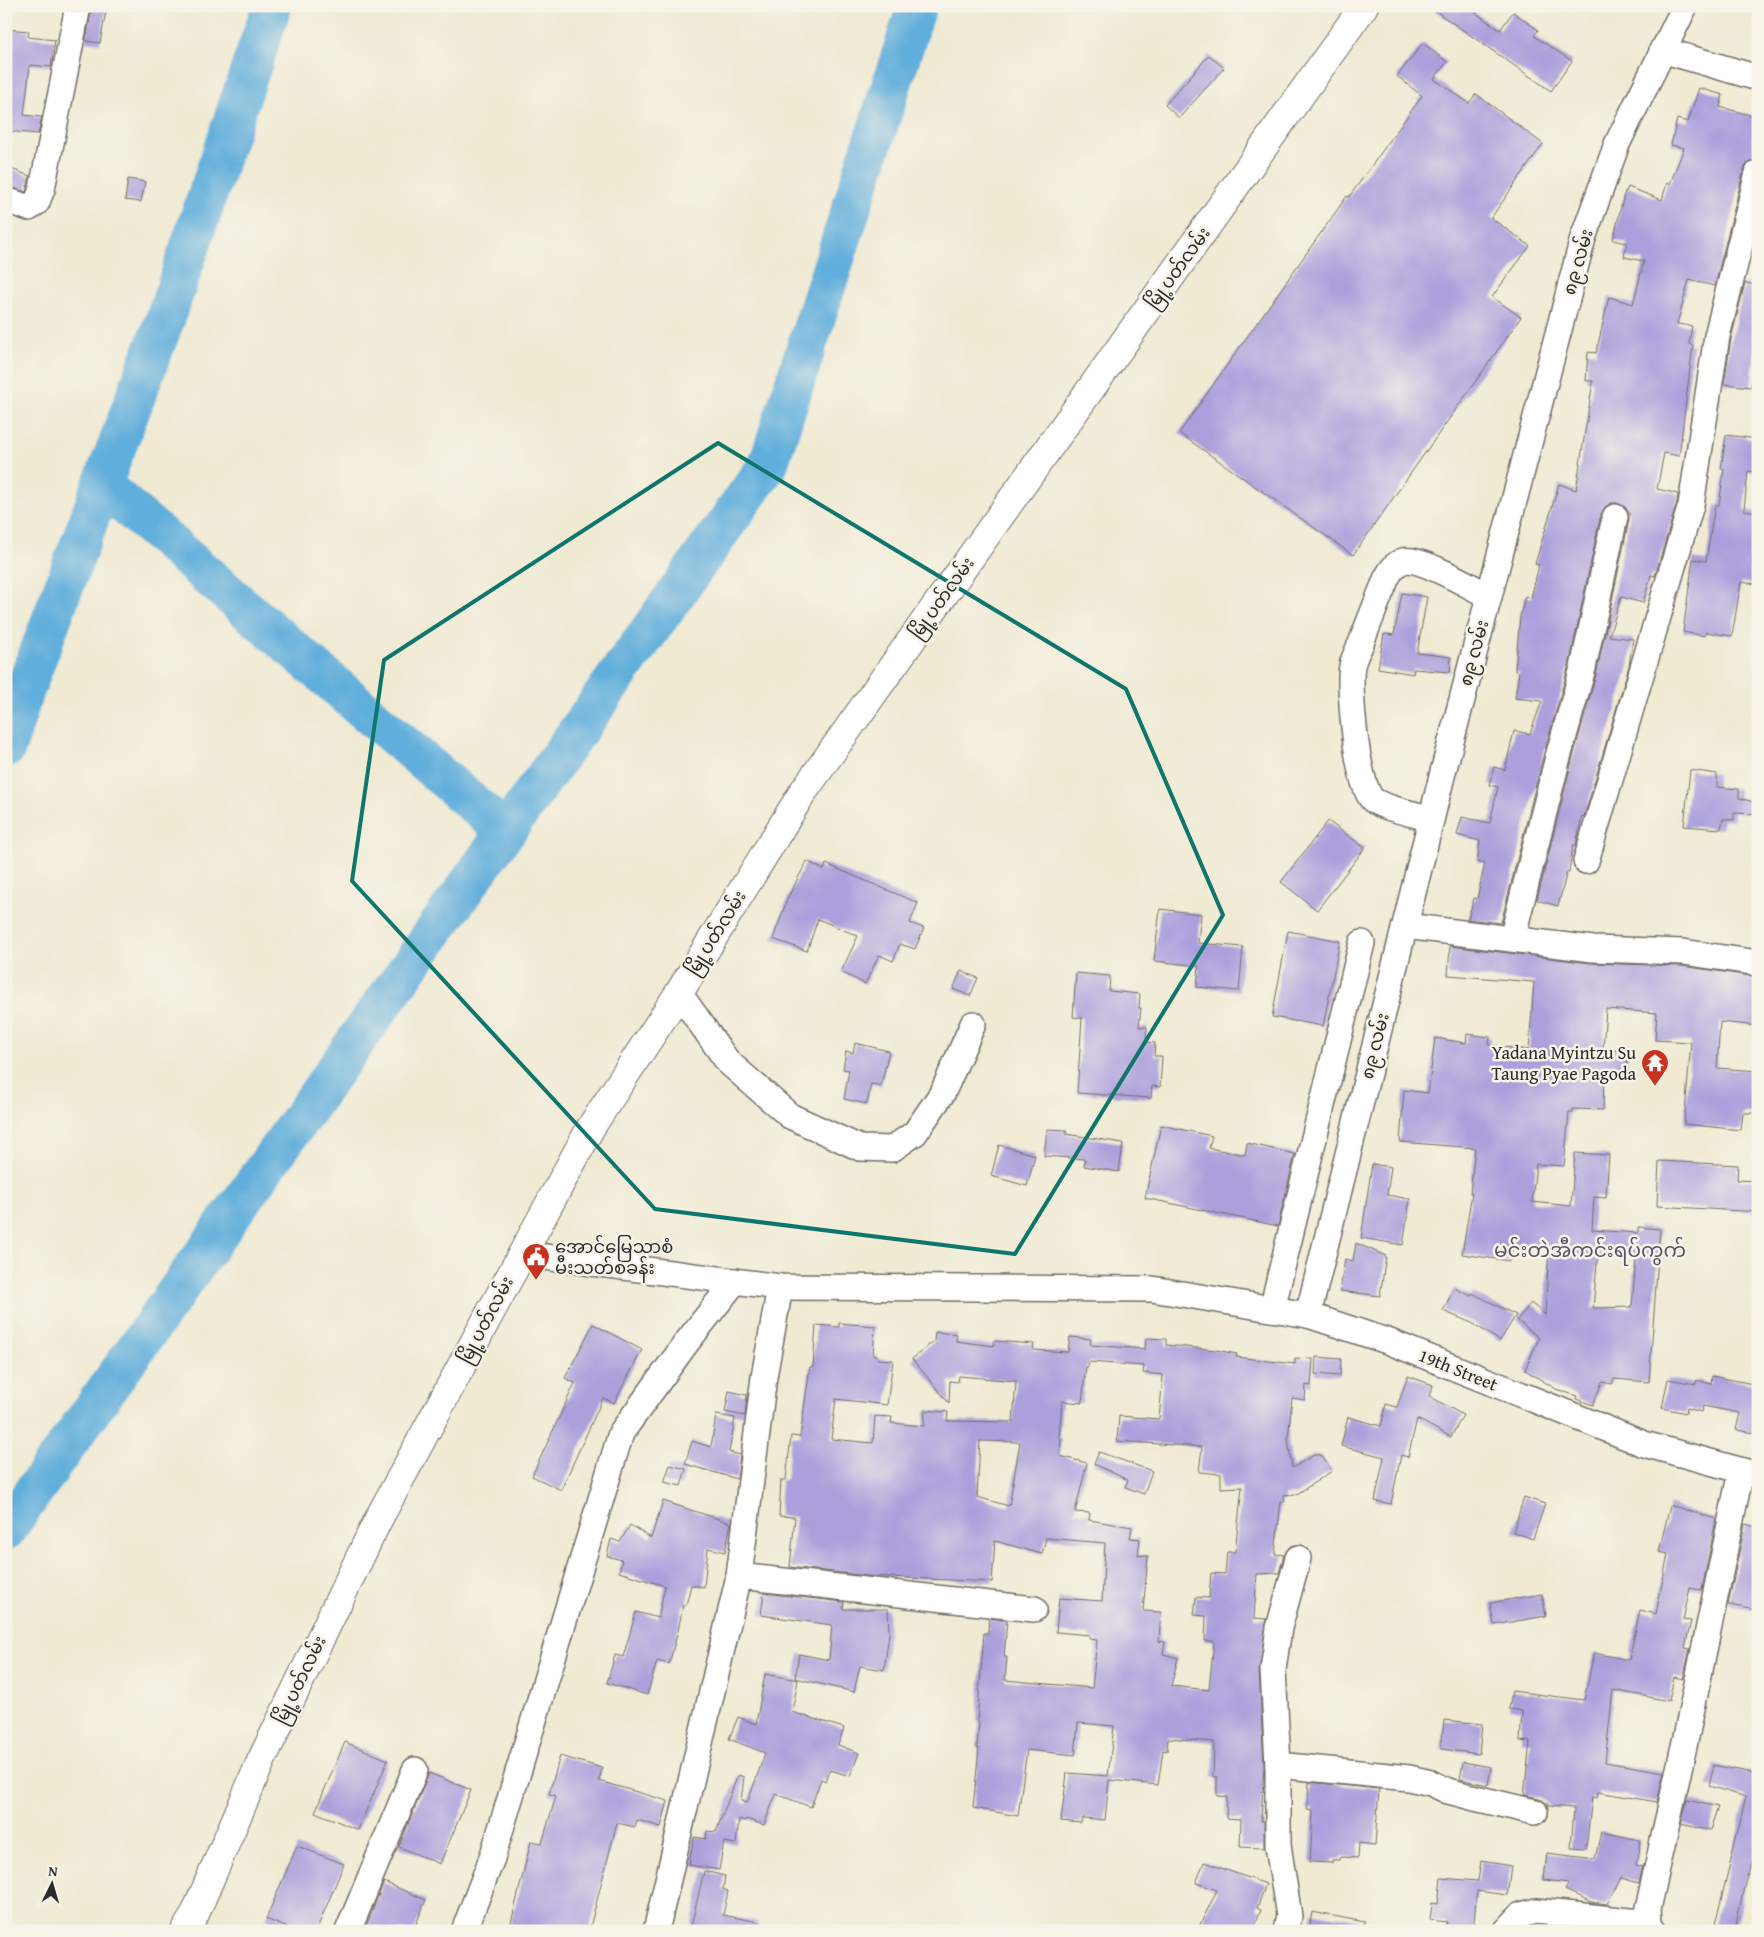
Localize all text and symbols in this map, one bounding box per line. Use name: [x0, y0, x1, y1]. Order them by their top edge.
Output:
street label: မြို့ပတ်လမ်း: [1139, 221, 1218, 316]
street label: ၈၉ လမ်း: [1555, 226, 1602, 298]
street label: မြို့ပတ်လမ်း: [903, 551, 982, 646]
street label: ၈၉ လမ်း: [1452, 617, 1497, 689]
street label: မြို့ပတ်လမ်း: [679, 885, 754, 982]
street label: ၈၉ လမ်း: [1353, 1010, 1398, 1082]
place label: Yadana Myintzu Su Taung Pyae Pagoda: [1492, 1039, 1636, 1087]
temple icon: Yadana Myintzu Su Taung Pyae Pagoda: [1640, 1048, 1670, 1087]
place label: အောင်မြေသာစံ မီးသတ်စခန်း: [555, 1233, 673, 1283]
district label: မင်းတဲအီကင်းရပ်ကွက်: [1494, 1235, 1686, 1266]
public building icon: အောင်မြေသာစံ မီးသတ်စခန်း: [521, 1242, 551, 1281]
street label: မြို့ပတ်လမ်း: [451, 1271, 522, 1369]
street label: 19th Street: [1415, 1341, 1502, 1398]
street label: မြို့ပတ်လမ်း: [266, 1631, 334, 1730]
north arrow: [28, 1860, 78, 1910]
text: N: [48, 1861, 59, 1881]

